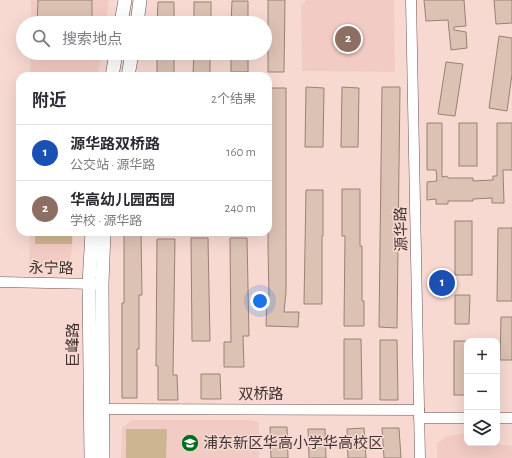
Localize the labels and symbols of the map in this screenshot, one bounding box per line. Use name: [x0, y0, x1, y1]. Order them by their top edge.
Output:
pin: 2: [335, 24, 361, 54]
street label: 源华路: [392, 206, 409, 252]
street label: 永宁路: [28, 260, 74, 276]
pin: 1: [429, 268, 455, 298]
your location: [250, 291, 270, 311]
street label: 巨峰路: [64, 322, 81, 368]
street label: 双桥路: [238, 386, 284, 402]
school or university icon: 浦东新区华高小学华高校区: [180, 433, 200, 453]
place label: 浦东新区华高小学华高校区: [203, 434, 383, 451]

